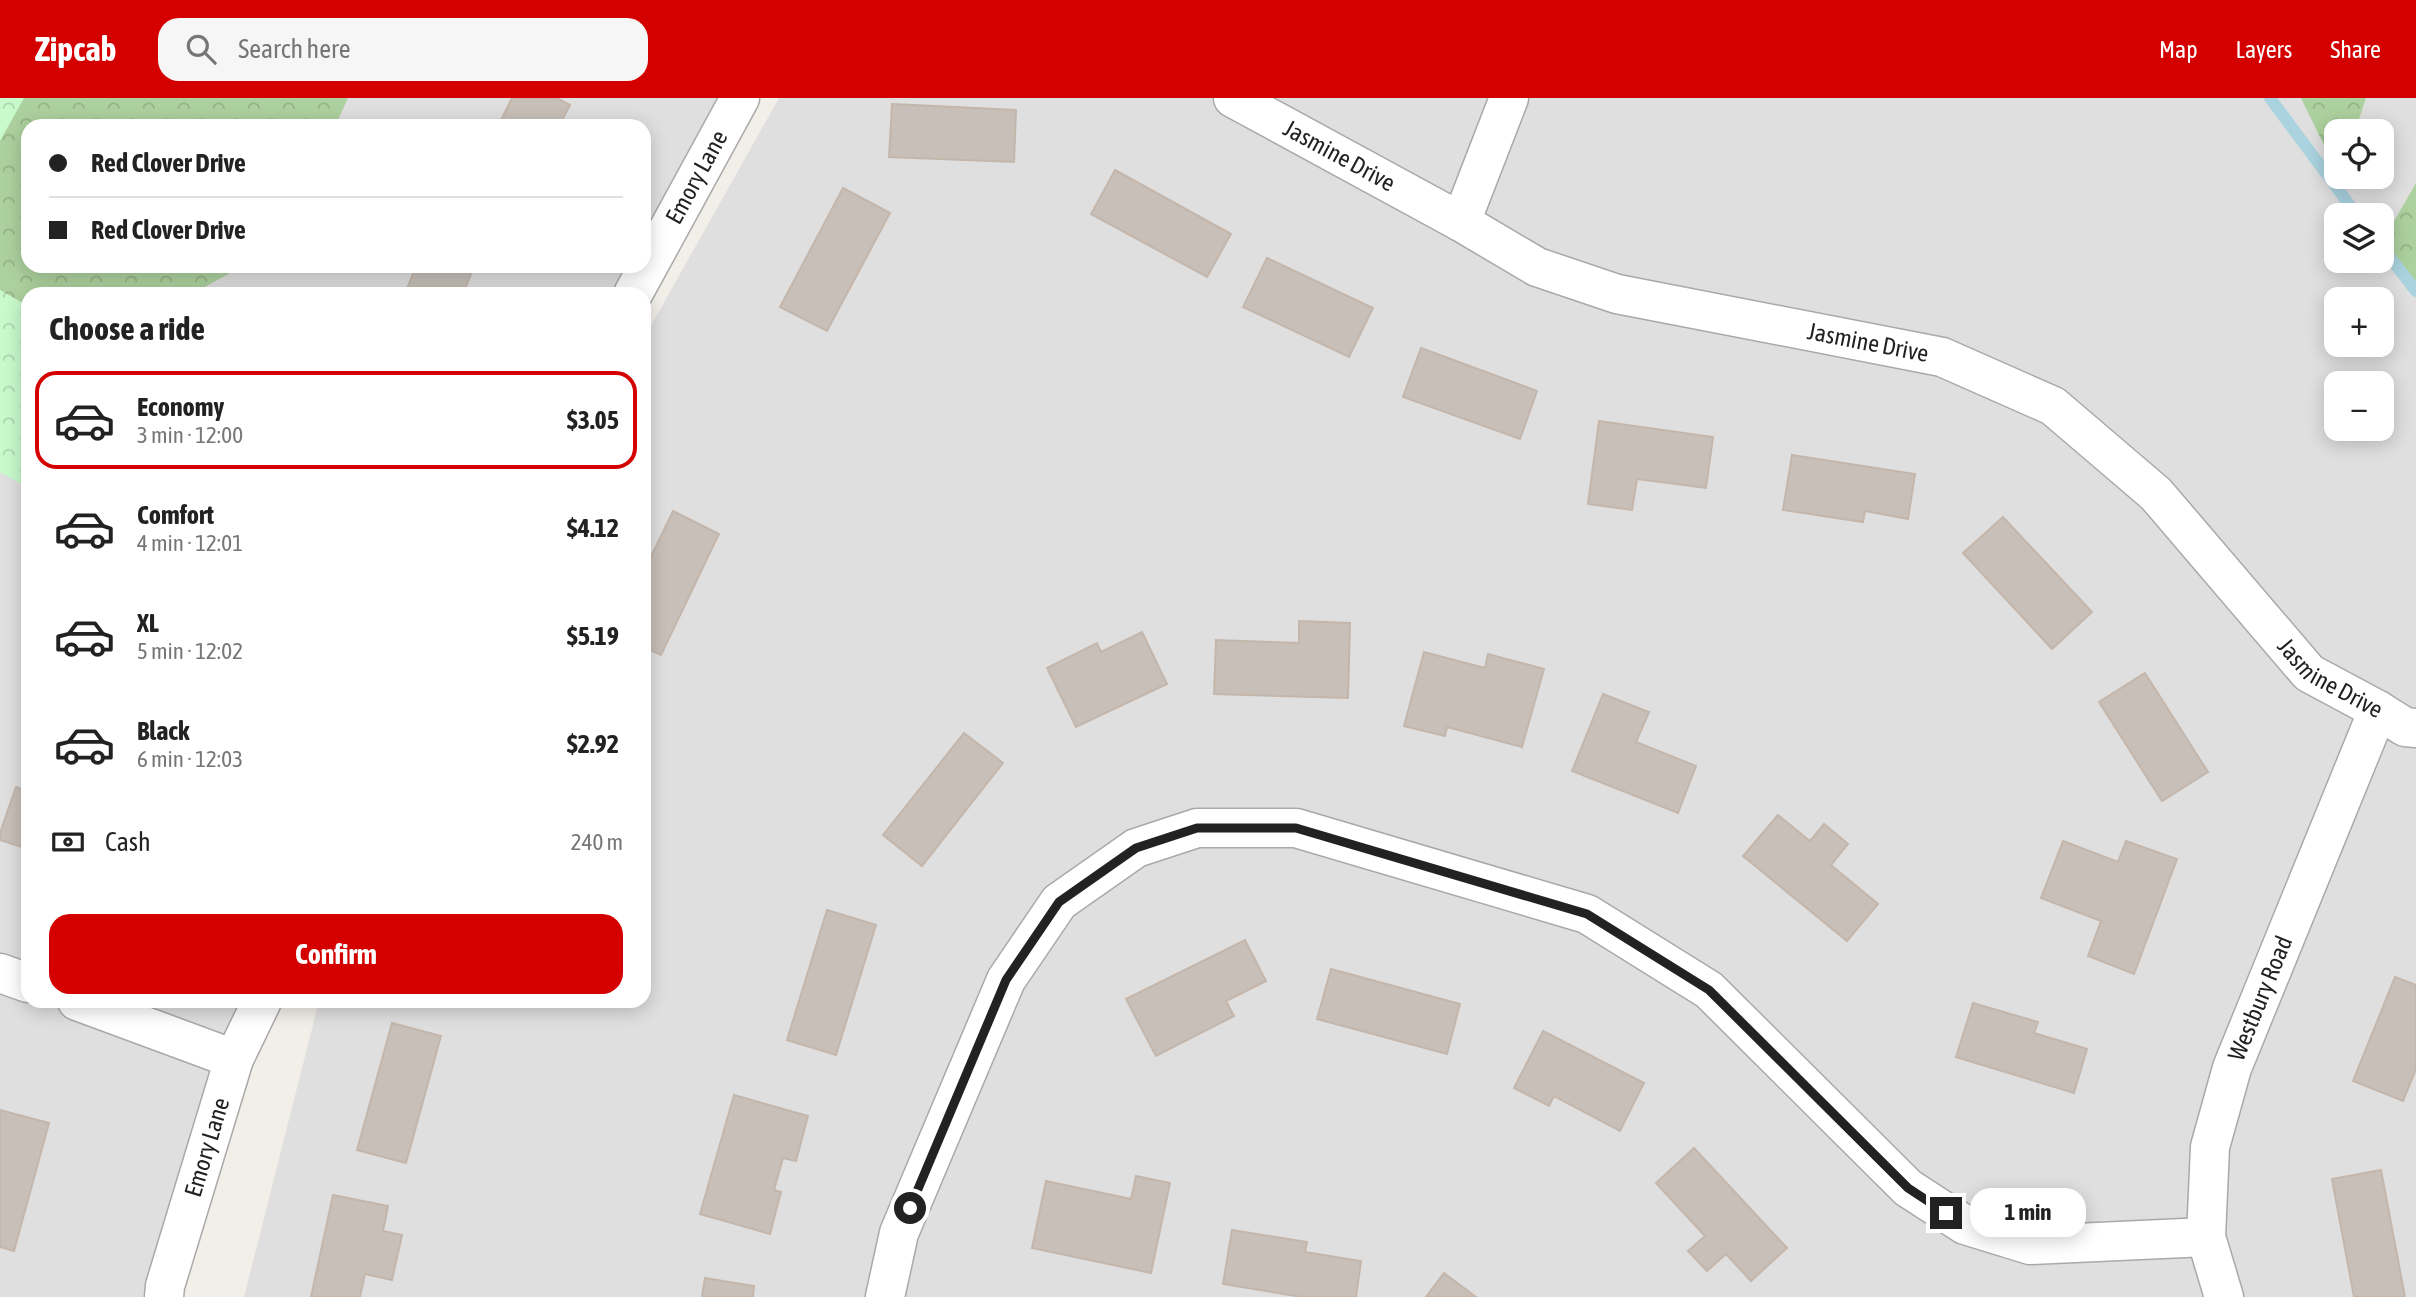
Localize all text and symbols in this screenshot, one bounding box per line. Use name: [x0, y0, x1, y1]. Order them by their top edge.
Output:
search box: [158, 18, 648, 81]
text: Zipcab: [35, 30, 116, 68]
icon: search: [182, 30, 220, 68]
text: Search here: [238, 34, 350, 64]
text: Map: [2159, 36, 2198, 63]
text: Layers: [2236, 36, 2292, 63]
text: Share: [2330, 36, 2381, 63]
street label: Jasmine Drive: [1279, 114, 1400, 197]
map controls: [2324, 119, 2394, 441]
button: locate: [2324, 119, 2394, 189]
street label: Emory Lane: [660, 126, 733, 228]
text: Red Clover Drive: [91, 148, 246, 178]
button: layers: [2324, 203, 2394, 273]
text: Red Clover Drive: [91, 215, 246, 245]
button: +: [2324, 287, 2394, 357]
text: Choose a ride: [49, 310, 205, 347]
street label: Jasmine Drive: [1805, 317, 1931, 367]
button: −: [2324, 371, 2394, 441]
icon: car: [53, 389, 116, 452]
text: Economy: [137, 392, 224, 422]
text: $3.05: [567, 405, 619, 435]
text: 3 min · 12:00: [137, 422, 243, 448]
icon: car: [53, 497, 116, 560]
text: Comfort: [137, 500, 214, 530]
text: $4.12: [567, 513, 619, 543]
text: 4 min · 12:01: [137, 530, 243, 556]
icon: car: [53, 605, 116, 668]
text: XL: [137, 608, 159, 638]
text: $5.19: [567, 621, 619, 651]
street label: Jasmine Drive: [2273, 633, 2388, 723]
text: 5 min · 12:02: [137, 638, 243, 664]
icon: car: [53, 713, 116, 776]
text: Black: [137, 716, 189, 746]
text: $2.92: [567, 729, 619, 759]
text: 6 min · 12:03: [137, 746, 243, 772]
icon: cash: [49, 823, 87, 861]
text: Cash: [105, 827, 151, 857]
text: 240 m: [571, 829, 623, 855]
button: Confirm: [49, 914, 623, 994]
street label: Westbury Road: [2223, 932, 2297, 1064]
street label: Emory Lane: [179, 1094, 234, 1200]
callout: 1 min: [1970, 1188, 2086, 1238]
route start: [894, 1192, 926, 1224]
route end: [1930, 1197, 1962, 1229]
text: 1 min: [2005, 1199, 2051, 1225]

